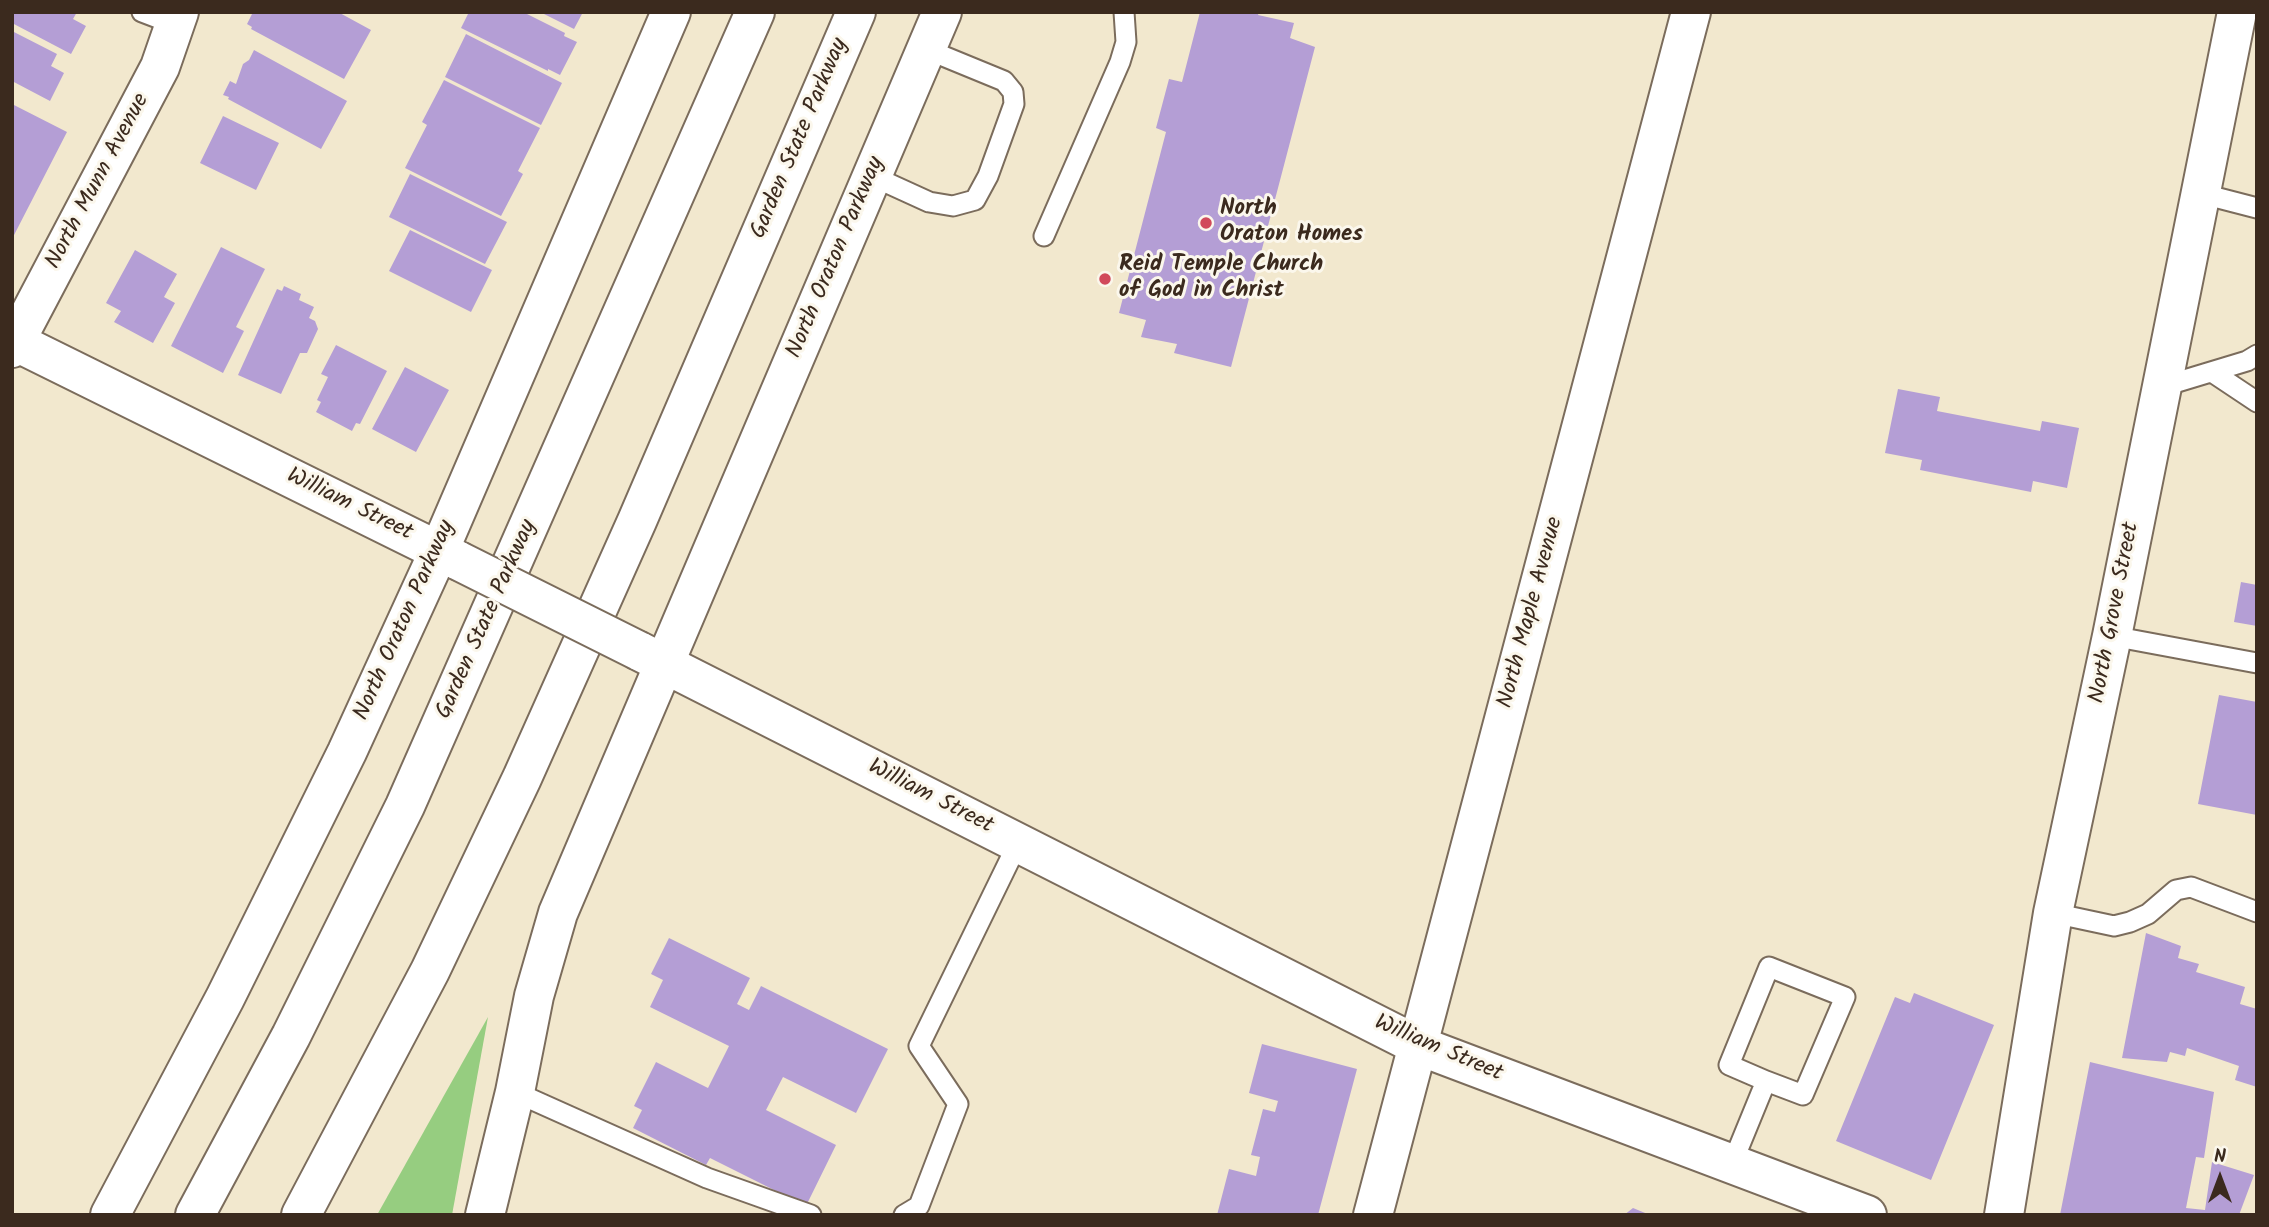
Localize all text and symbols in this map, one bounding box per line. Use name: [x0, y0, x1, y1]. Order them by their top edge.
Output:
street label: Garden State Parkway: [746, 35, 856, 243]
street label: North Munn Avenue: [41, 90, 157, 274]
street label: North Oraton Parkway: [782, 153, 892, 363]
place label: North Oraton Homes: [1220, 196, 1363, 250]
marker: North Oraton Homes: [1198, 215, 1214, 231]
place label: Reid Temple Church of God in Christ: [1119, 252, 1323, 306]
marker: Reid Temple Church of God in Christ: [1097, 271, 1113, 287]
street label: William Street: [281, 464, 417, 548]
street label: North Maple Avenue: [1493, 514, 1571, 712]
street label: Garden State Parkway: [432, 516, 544, 724]
street label: North Oraton Parkway: [349, 517, 463, 725]
street label: North Grove Street: [2085, 520, 2147, 706]
street label: William Street: [863, 755, 997, 841]
street label: William Street: [1370, 1011, 1506, 1089]
text: N: [2214, 1142, 2226, 1172]
north arrow: [2185, 1143, 2255, 1213]

